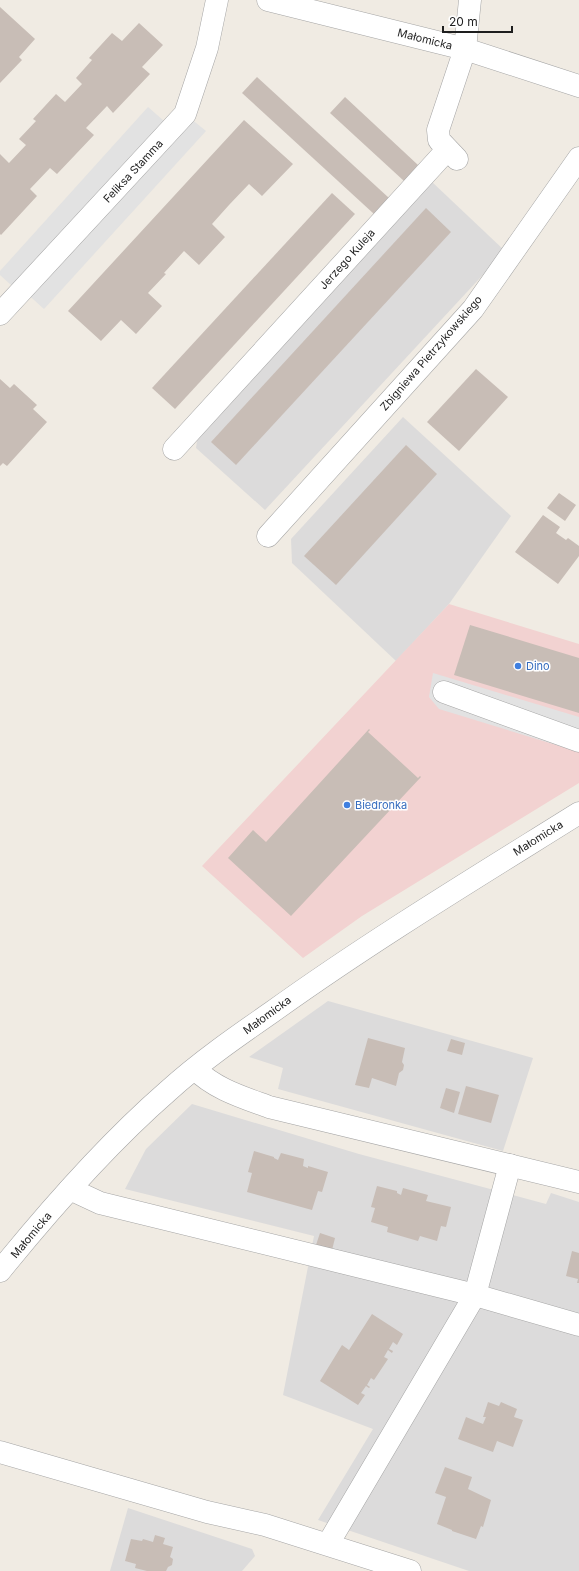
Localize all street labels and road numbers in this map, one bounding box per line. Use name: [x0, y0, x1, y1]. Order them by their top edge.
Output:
street label: Małomicka: [396, 25, 454, 53]
street label: Feliksa Stamma: [100, 137, 166, 205]
street label: Jerzego Kuleja: [316, 226, 378, 292]
street label: Zbigniewa Pietrzykowskiego: [377, 292, 485, 414]
street label: Małomicka: [510, 817, 566, 859]
street label: Małomicka: [240, 993, 294, 1037]
street label: Małomicka: [8, 1209, 54, 1261]

